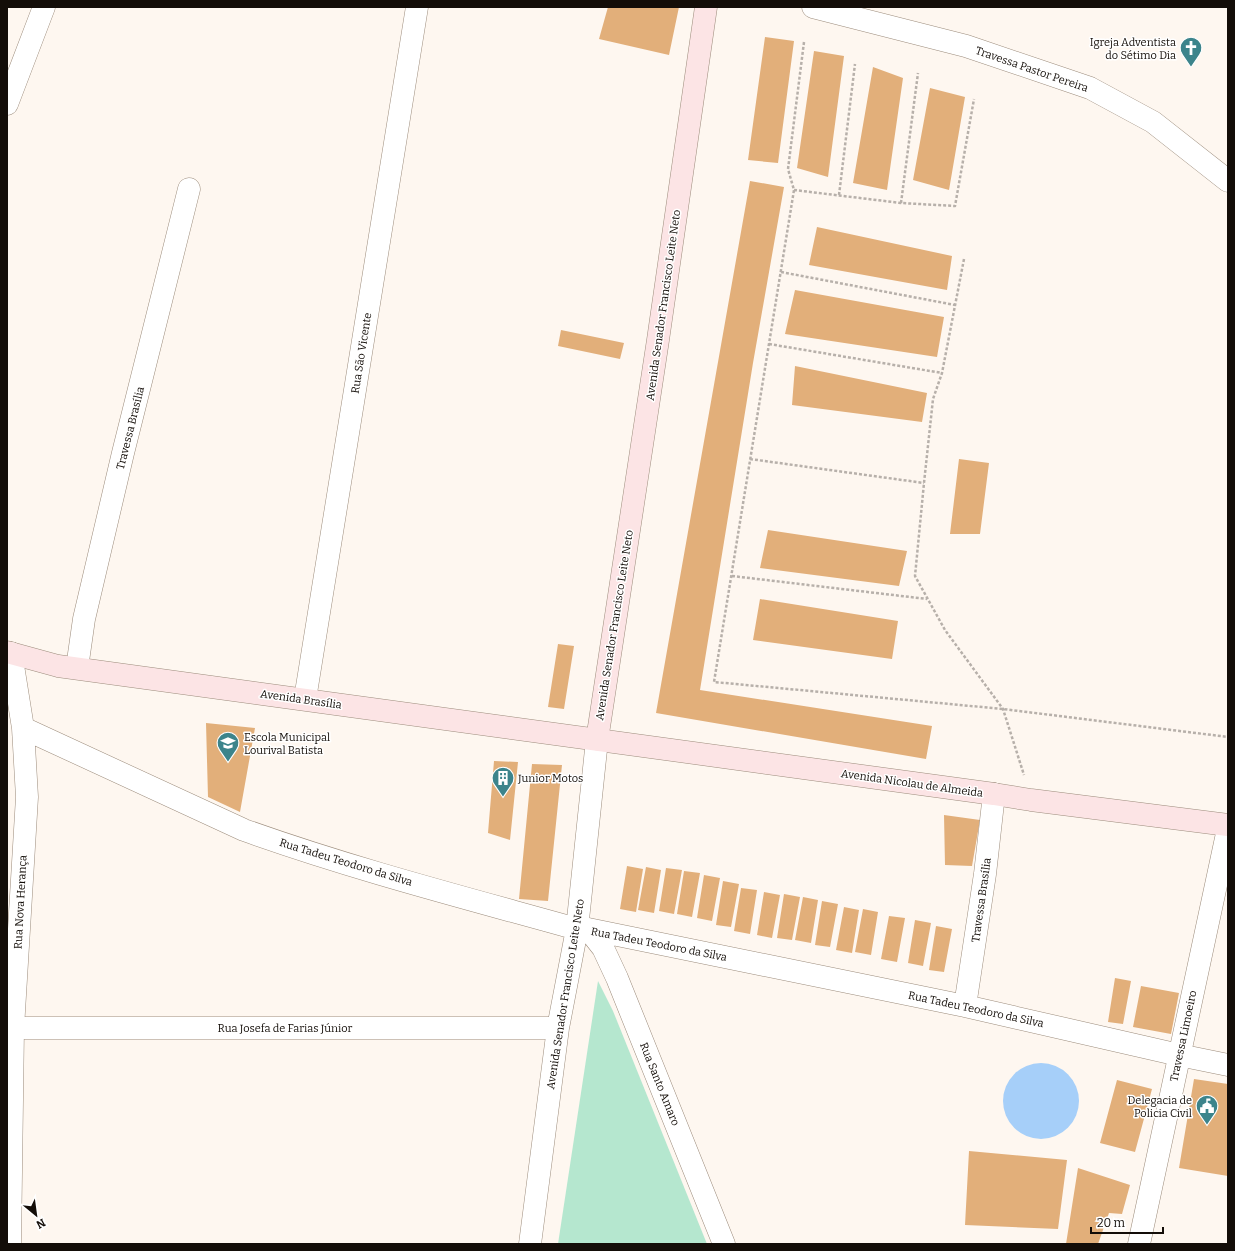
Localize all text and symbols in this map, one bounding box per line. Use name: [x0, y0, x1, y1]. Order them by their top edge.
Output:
church icon: Igreja Adventista do Sétimo Dia: [1178, 35, 1204, 68]
place label: Igreja Adventista do Sétimo Dia: [1090, 36, 1176, 62]
street label: Travessa Pastor Pereira: [974, 44, 1090, 95]
street label: Avenida Senador Francisco Leite Neto: [644, 209, 683, 401]
street label: Rua São Vicente: [349, 312, 374, 394]
street label: Travessa Brasília: [114, 385, 147, 471]
street label: Avenida Senador Francisco Leite Neto: [593, 529, 636, 721]
street label: Avenida Brasília: [259, 687, 342, 712]
school or university icon: Escola Municipal Lourival Batista: [215, 730, 241, 763]
place label: Escola Municipal Lourival Batista: [244, 731, 330, 757]
building icon: Junior Motos: [490, 765, 516, 798]
street label: Avenida Nicolau de Almeida: [840, 767, 984, 800]
place label: Junior Motos: [517, 772, 583, 785]
street label: Rua Tadeu Teodoro da Silva: [278, 836, 414, 889]
street label: Rua Nova Herança: [12, 855, 29, 949]
street label: Travessa Brasília: [969, 857, 994, 943]
street label: Avenida Senador Francisco Leite Neto: [544, 898, 587, 1090]
street label: Rua Tadeu Teodoro da Silva: [590, 925, 728, 964]
street label: Rua Tadeu Teodoro da Silva: [907, 989, 1045, 1030]
street label: Travessa Limoeiro: [1167, 989, 1200, 1083]
street label: Rua Josefa de Farias Júnior: [218, 1022, 353, 1035]
street label: Rua Santo Amaro: [637, 1041, 682, 1128]
public building icon: Delegacia de Policia Civil: [1194, 1093, 1220, 1126]
place label: Delegacia de Policia Civil: [1128, 1094, 1192, 1120]
north arrow: [16, 1195, 56, 1235]
scale bar: [1091, 1209, 1163, 1235]
text: N: [33, 1216, 47, 1231]
text: 20 m: [1097, 1216, 1126, 1230]

